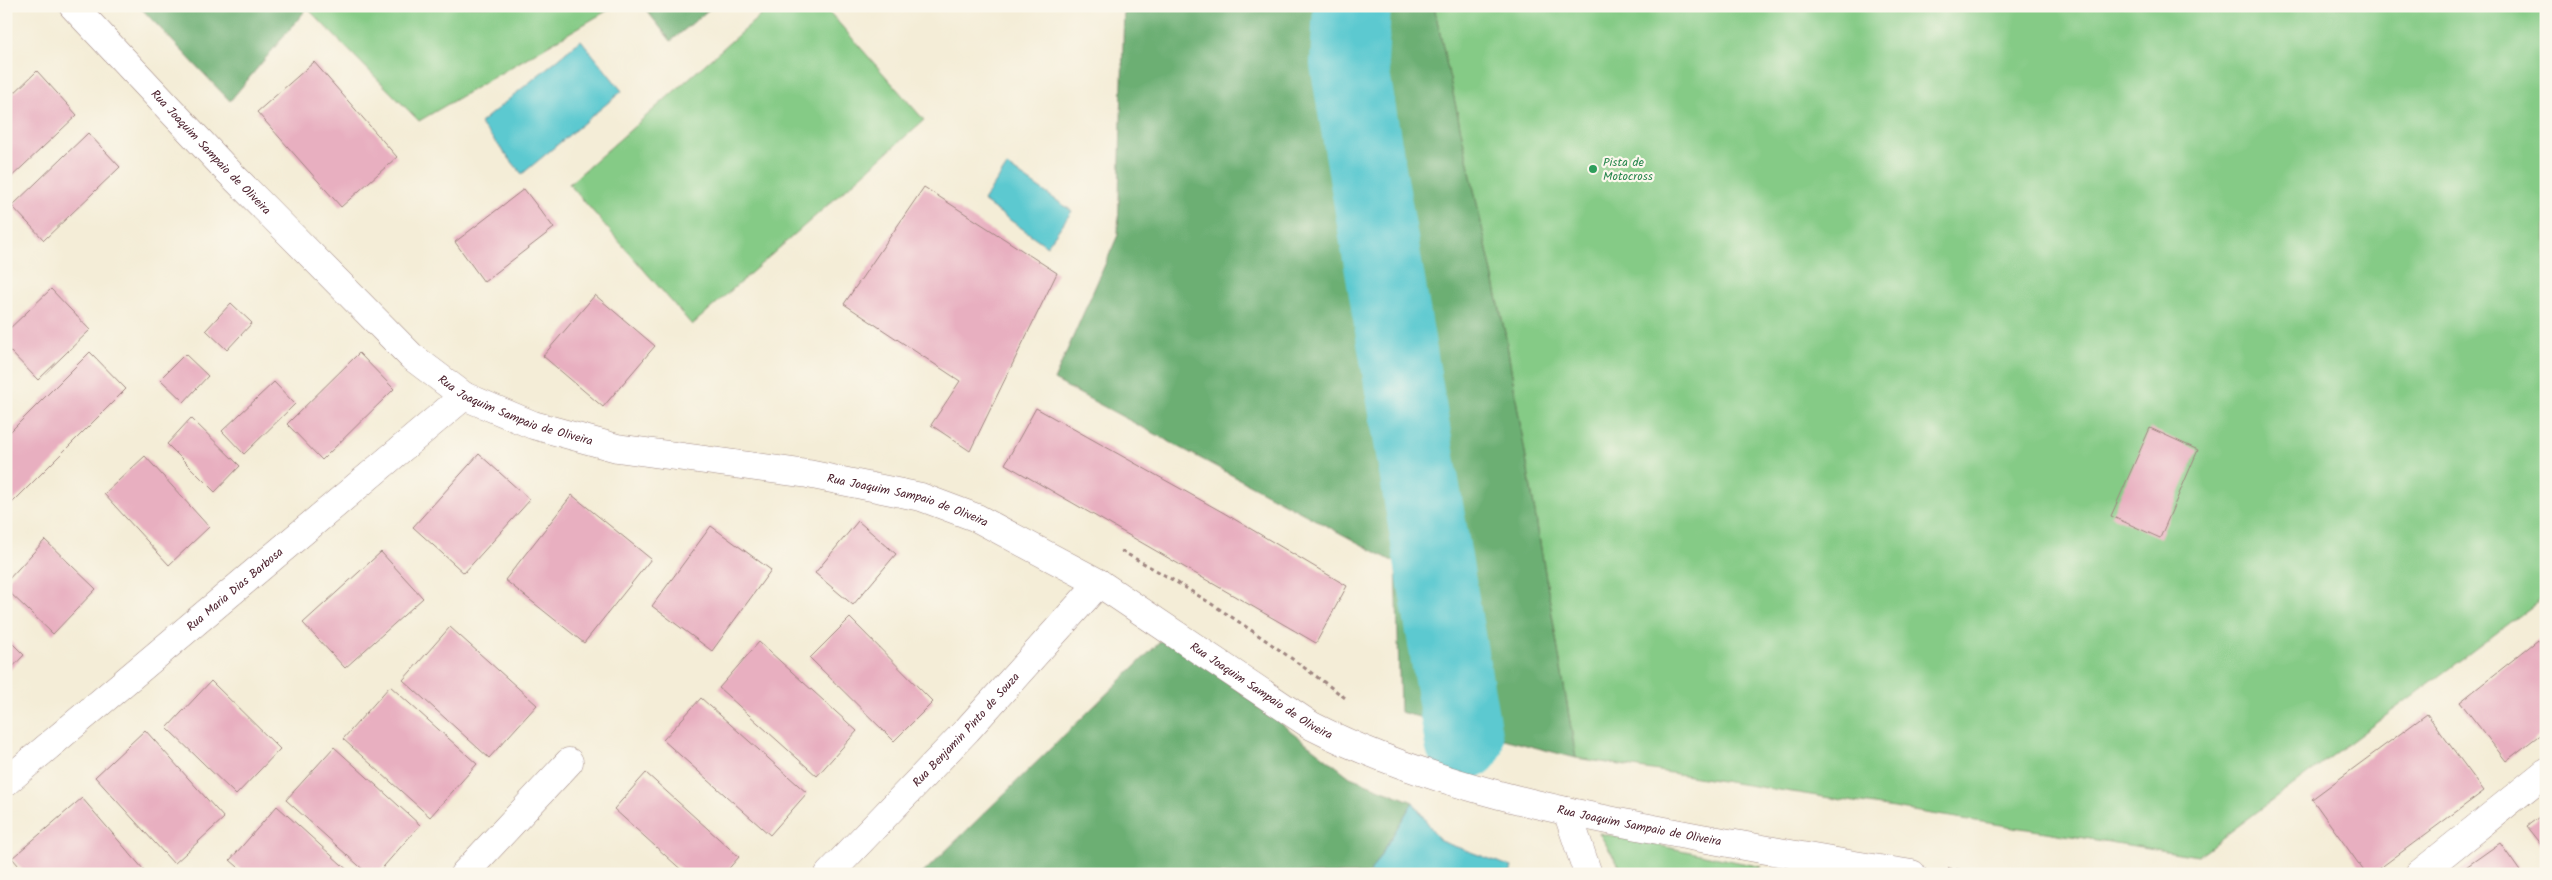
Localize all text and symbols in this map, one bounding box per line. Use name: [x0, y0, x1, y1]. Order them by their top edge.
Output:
street label: Rua Joaquim Sampaio de Oliveira: [146, 85, 276, 219]
place label: Pista de Motocross: [1603, 153, 1653, 186]
marker: Pista de Motocross: [1587, 163, 1599, 175]
street label: Rua Joaquim Sampaio de Oliveira: [434, 370, 595, 451]
street label: Rua Joaquim Sampaio de Oliveira: [825, 469, 992, 532]
street label: Rua Maria Dias Barbosa: [182, 543, 288, 636]
street label: Rua Joaquim Sampaio de Oliveira: [1186, 637, 1336, 744]
street label: Rua Benjamin Pinto de Souza: [908, 668, 1024, 791]
street label: Rua Joaquim Sampaio de Oliveira: [1555, 800, 1723, 851]

